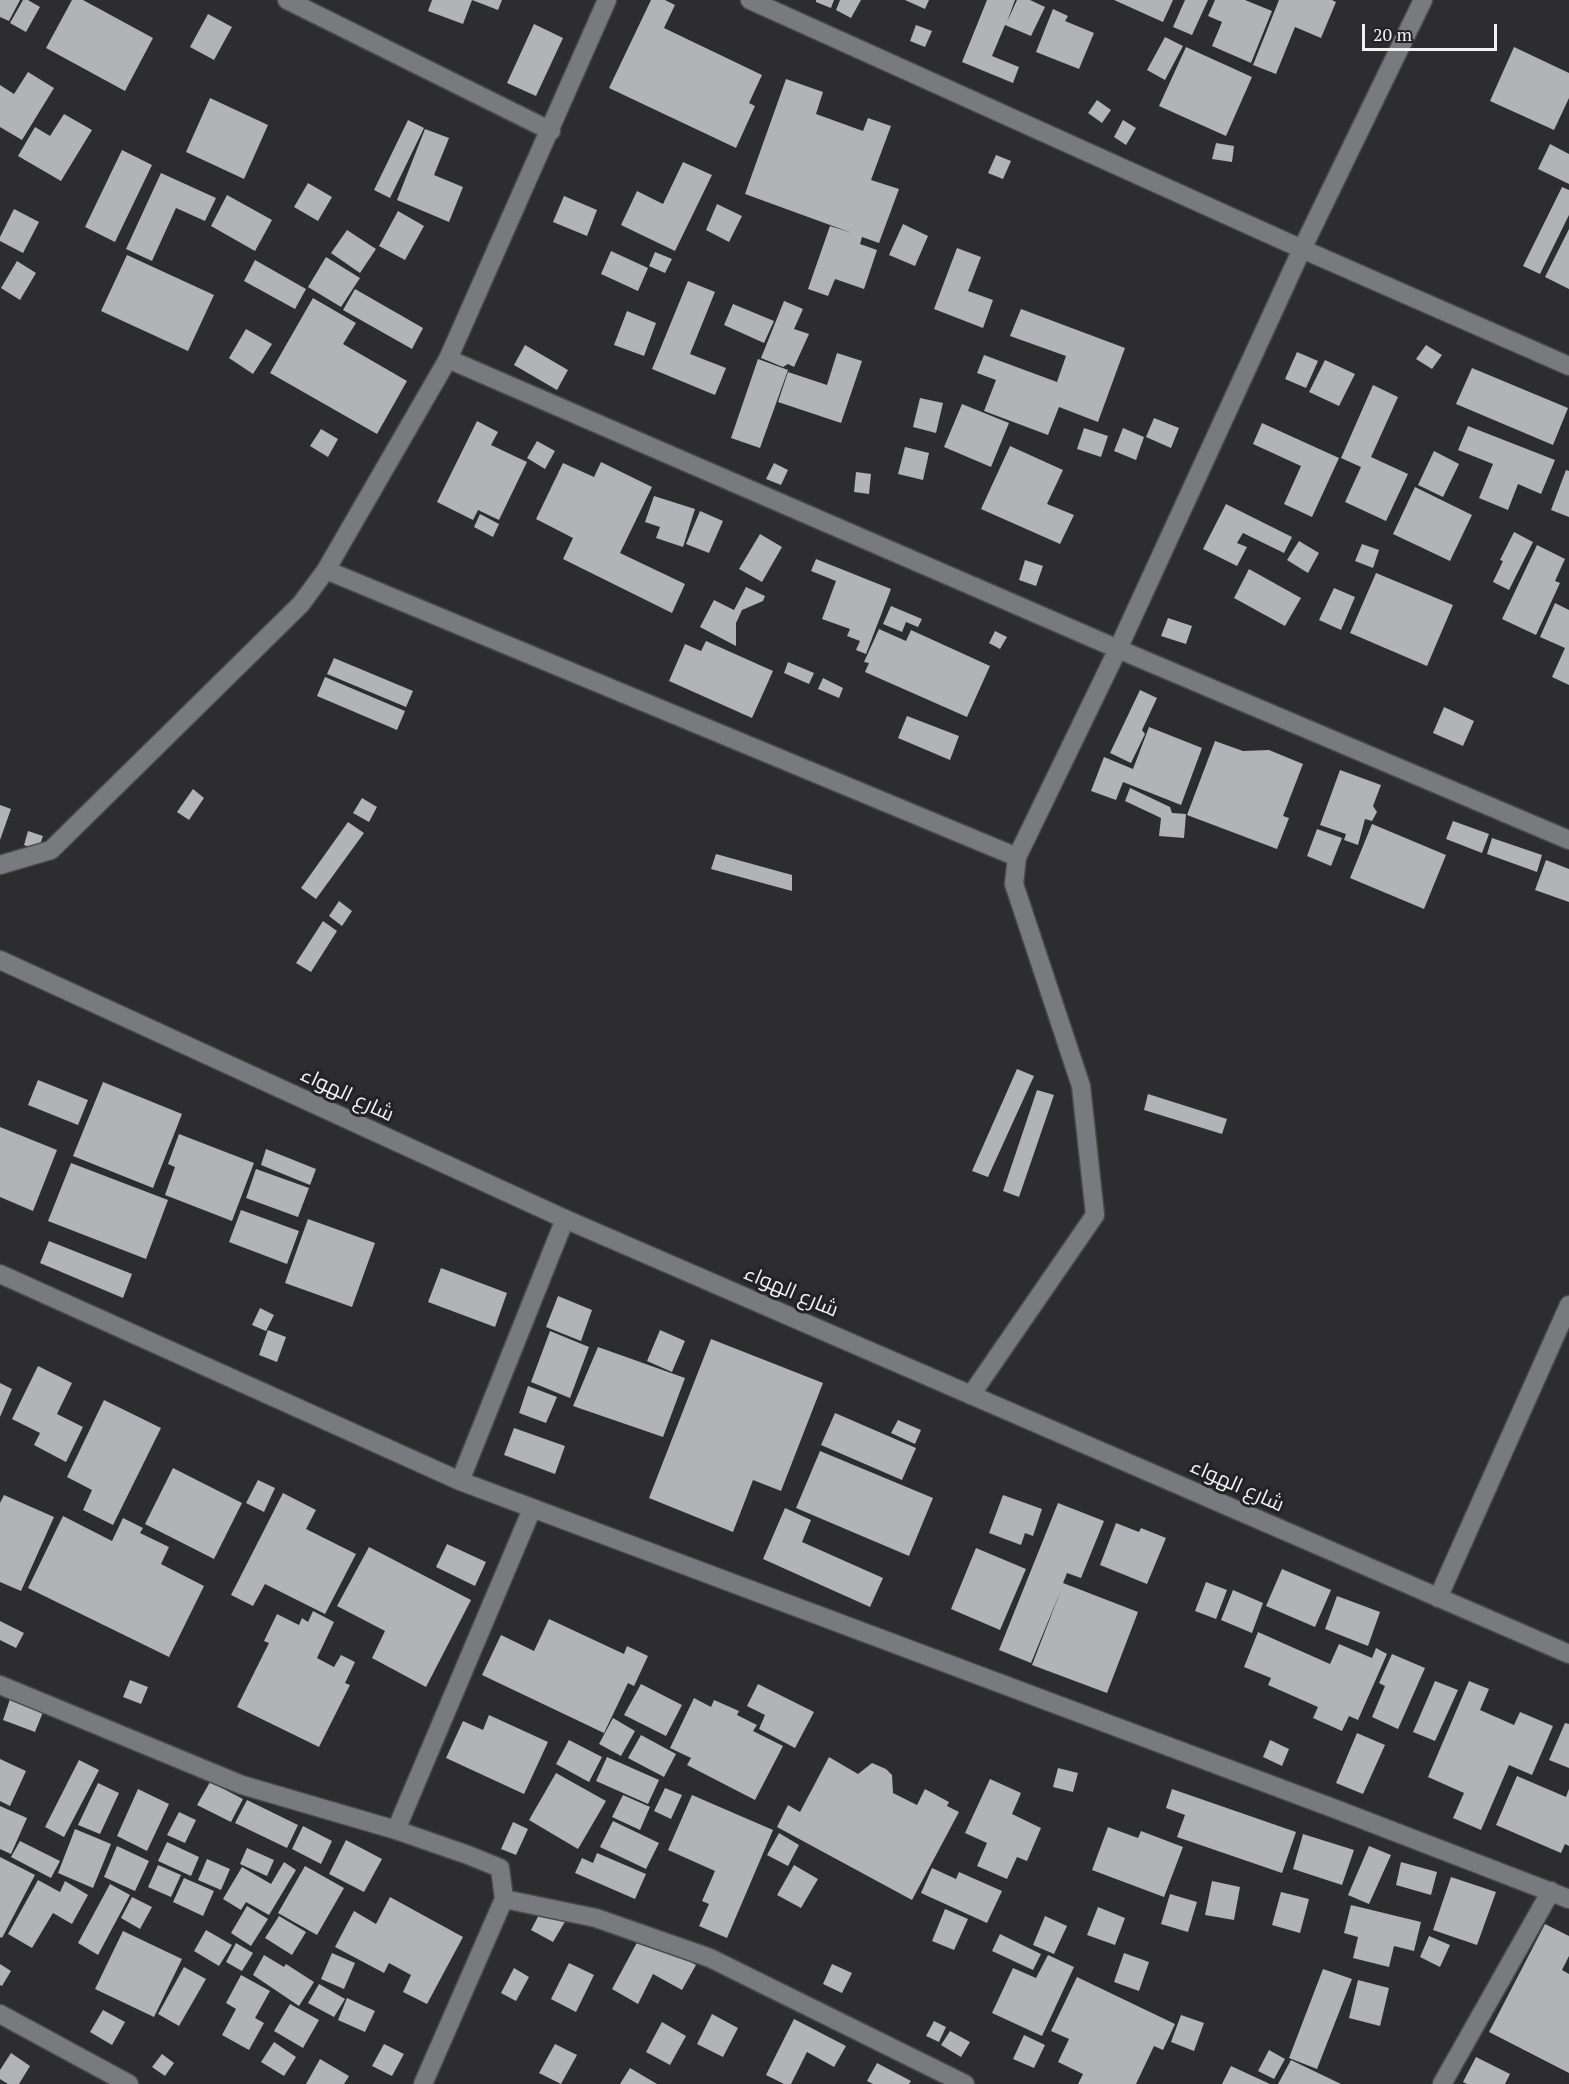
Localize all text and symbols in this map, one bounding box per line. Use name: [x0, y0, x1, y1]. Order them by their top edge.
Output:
scale bar: [1365, 12, 1500, 50]
text: 20 m: [1373, 22, 1412, 46]
street label: شارع الهواء: [296, 1062, 398, 1128]
street label: شارع الهواء: [740, 1261, 842, 1323]
street label: شارع الهواء: [1186, 1454, 1288, 1518]

